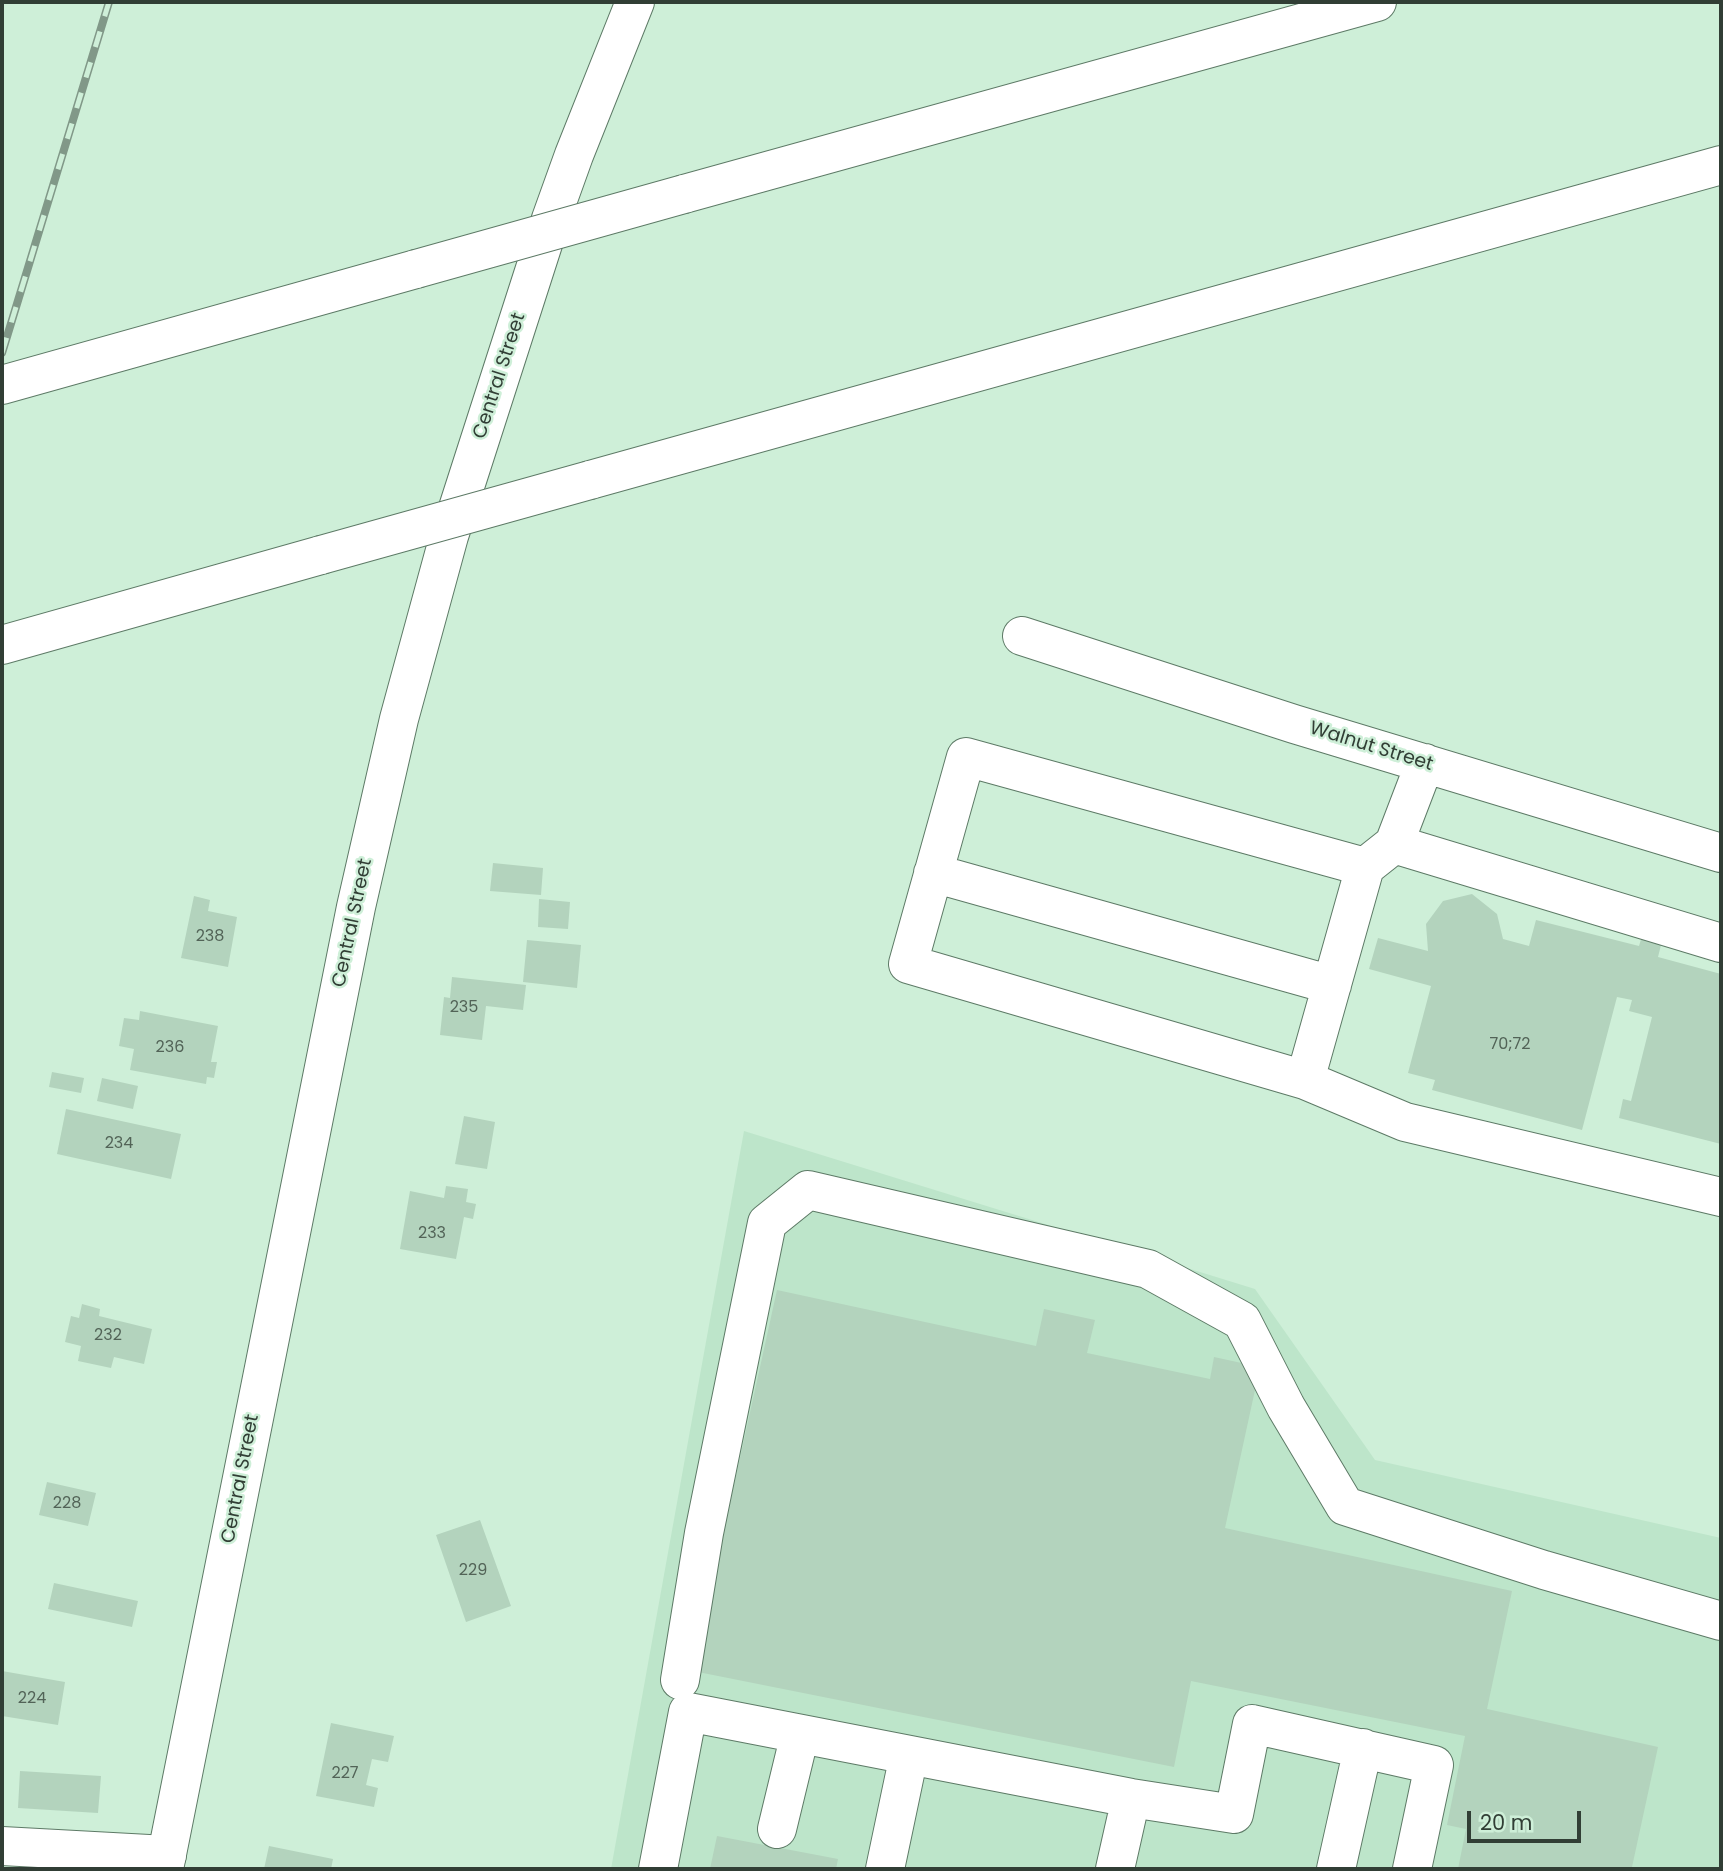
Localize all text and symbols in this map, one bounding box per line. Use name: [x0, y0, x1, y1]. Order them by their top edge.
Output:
street label: Central Street: [469, 310, 531, 442]
street label: Walnut Street: [1306, 717, 1436, 777]
street label: Central Street: [328, 857, 378, 989]
house number: 238: [196, 927, 224, 947]
house number: 235: [450, 998, 478, 1018]
house number: 70;72: [1490, 1035, 1530, 1055]
house number: 236: [156, 1038, 184, 1058]
house number: 234: [105, 1134, 133, 1154]
house number: 233: [418, 1224, 446, 1244]
house number: 232: [94, 1326, 122, 1346]
street label: Central Street: [217, 1413, 265, 1545]
house number: 228: [53, 1494, 81, 1514]
house number: 229: [459, 1561, 487, 1581]
house number: 224: [18, 1689, 46, 1709]
house number: 227: [331, 1764, 359, 1784]
scale bar: [1471, 1798, 1585, 1842]
text: 20 m: [1480, 1808, 1533, 1837]

